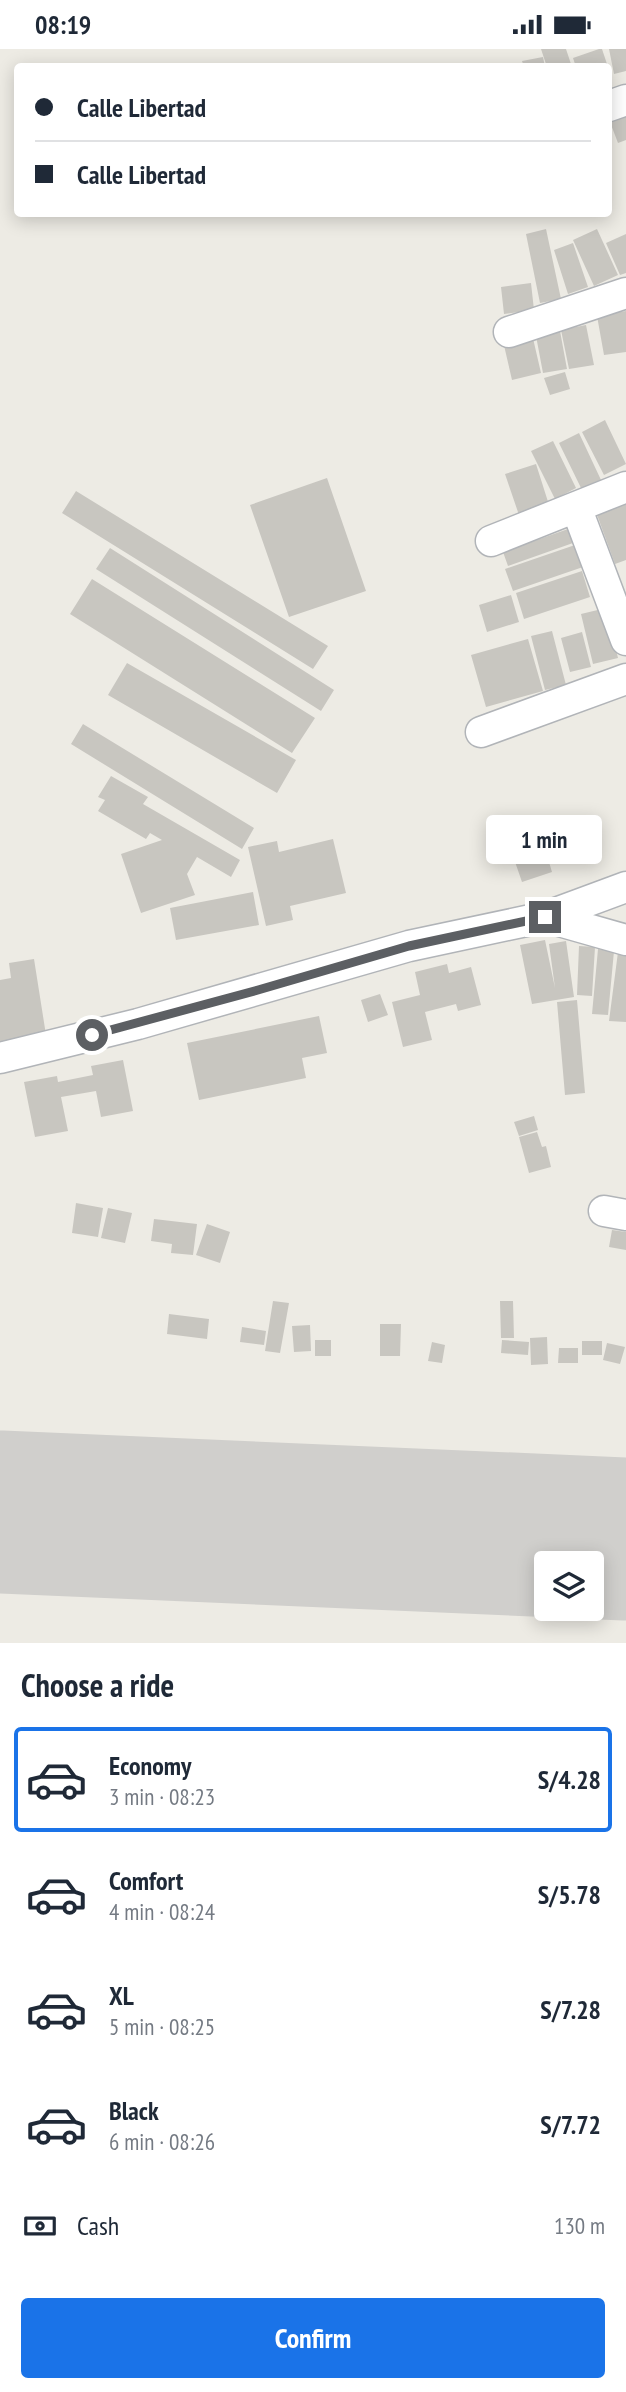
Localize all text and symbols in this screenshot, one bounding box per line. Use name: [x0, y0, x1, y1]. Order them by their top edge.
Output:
text: 08:19: [35, 8, 91, 41]
text: Calle Libertad: [77, 91, 206, 124]
text: Calle Libertad: [77, 158, 206, 191]
callout: 1 min: [487, 815, 603, 865]
text: 1 min: [521, 825, 567, 854]
route end: [529, 901, 561, 933]
route start: [76, 1019, 108, 1051]
map controls: [534, 1551, 604, 1621]
button: layers: [534, 1551, 604, 1621]
text: Choose a ride: [21, 1664, 174, 1706]
icon: car: [25, 1748, 88, 1811]
text: Economy: [109, 1749, 191, 1782]
text: S/4.28: [538, 1763, 601, 1796]
text: 3 min · 08:23: [109, 1782, 215, 1811]
icon: car: [25, 1863, 88, 1926]
text: Comfort: [109, 1864, 183, 1897]
text: S/5.78: [538, 1878, 601, 1911]
text: 4 min · 08:24: [109, 1897, 215, 1926]
icon: car: [25, 1978, 88, 2041]
text: XL: [109, 1979, 134, 2012]
text: S/7.28: [540, 1993, 601, 2026]
text: 5 min · 08:25: [109, 2012, 215, 2041]
icon: car: [25, 2093, 88, 2156]
text: Black: [109, 2094, 159, 2127]
text: S/7.72: [540, 2108, 601, 2141]
text: 6 min · 08:26: [109, 2127, 215, 2156]
icon: cash: [21, 2207, 59, 2245]
text: Cash: [77, 2209, 119, 2242]
text: 130 m: [554, 2211, 605, 2240]
button: Confirm: [21, 2298, 605, 2378]

